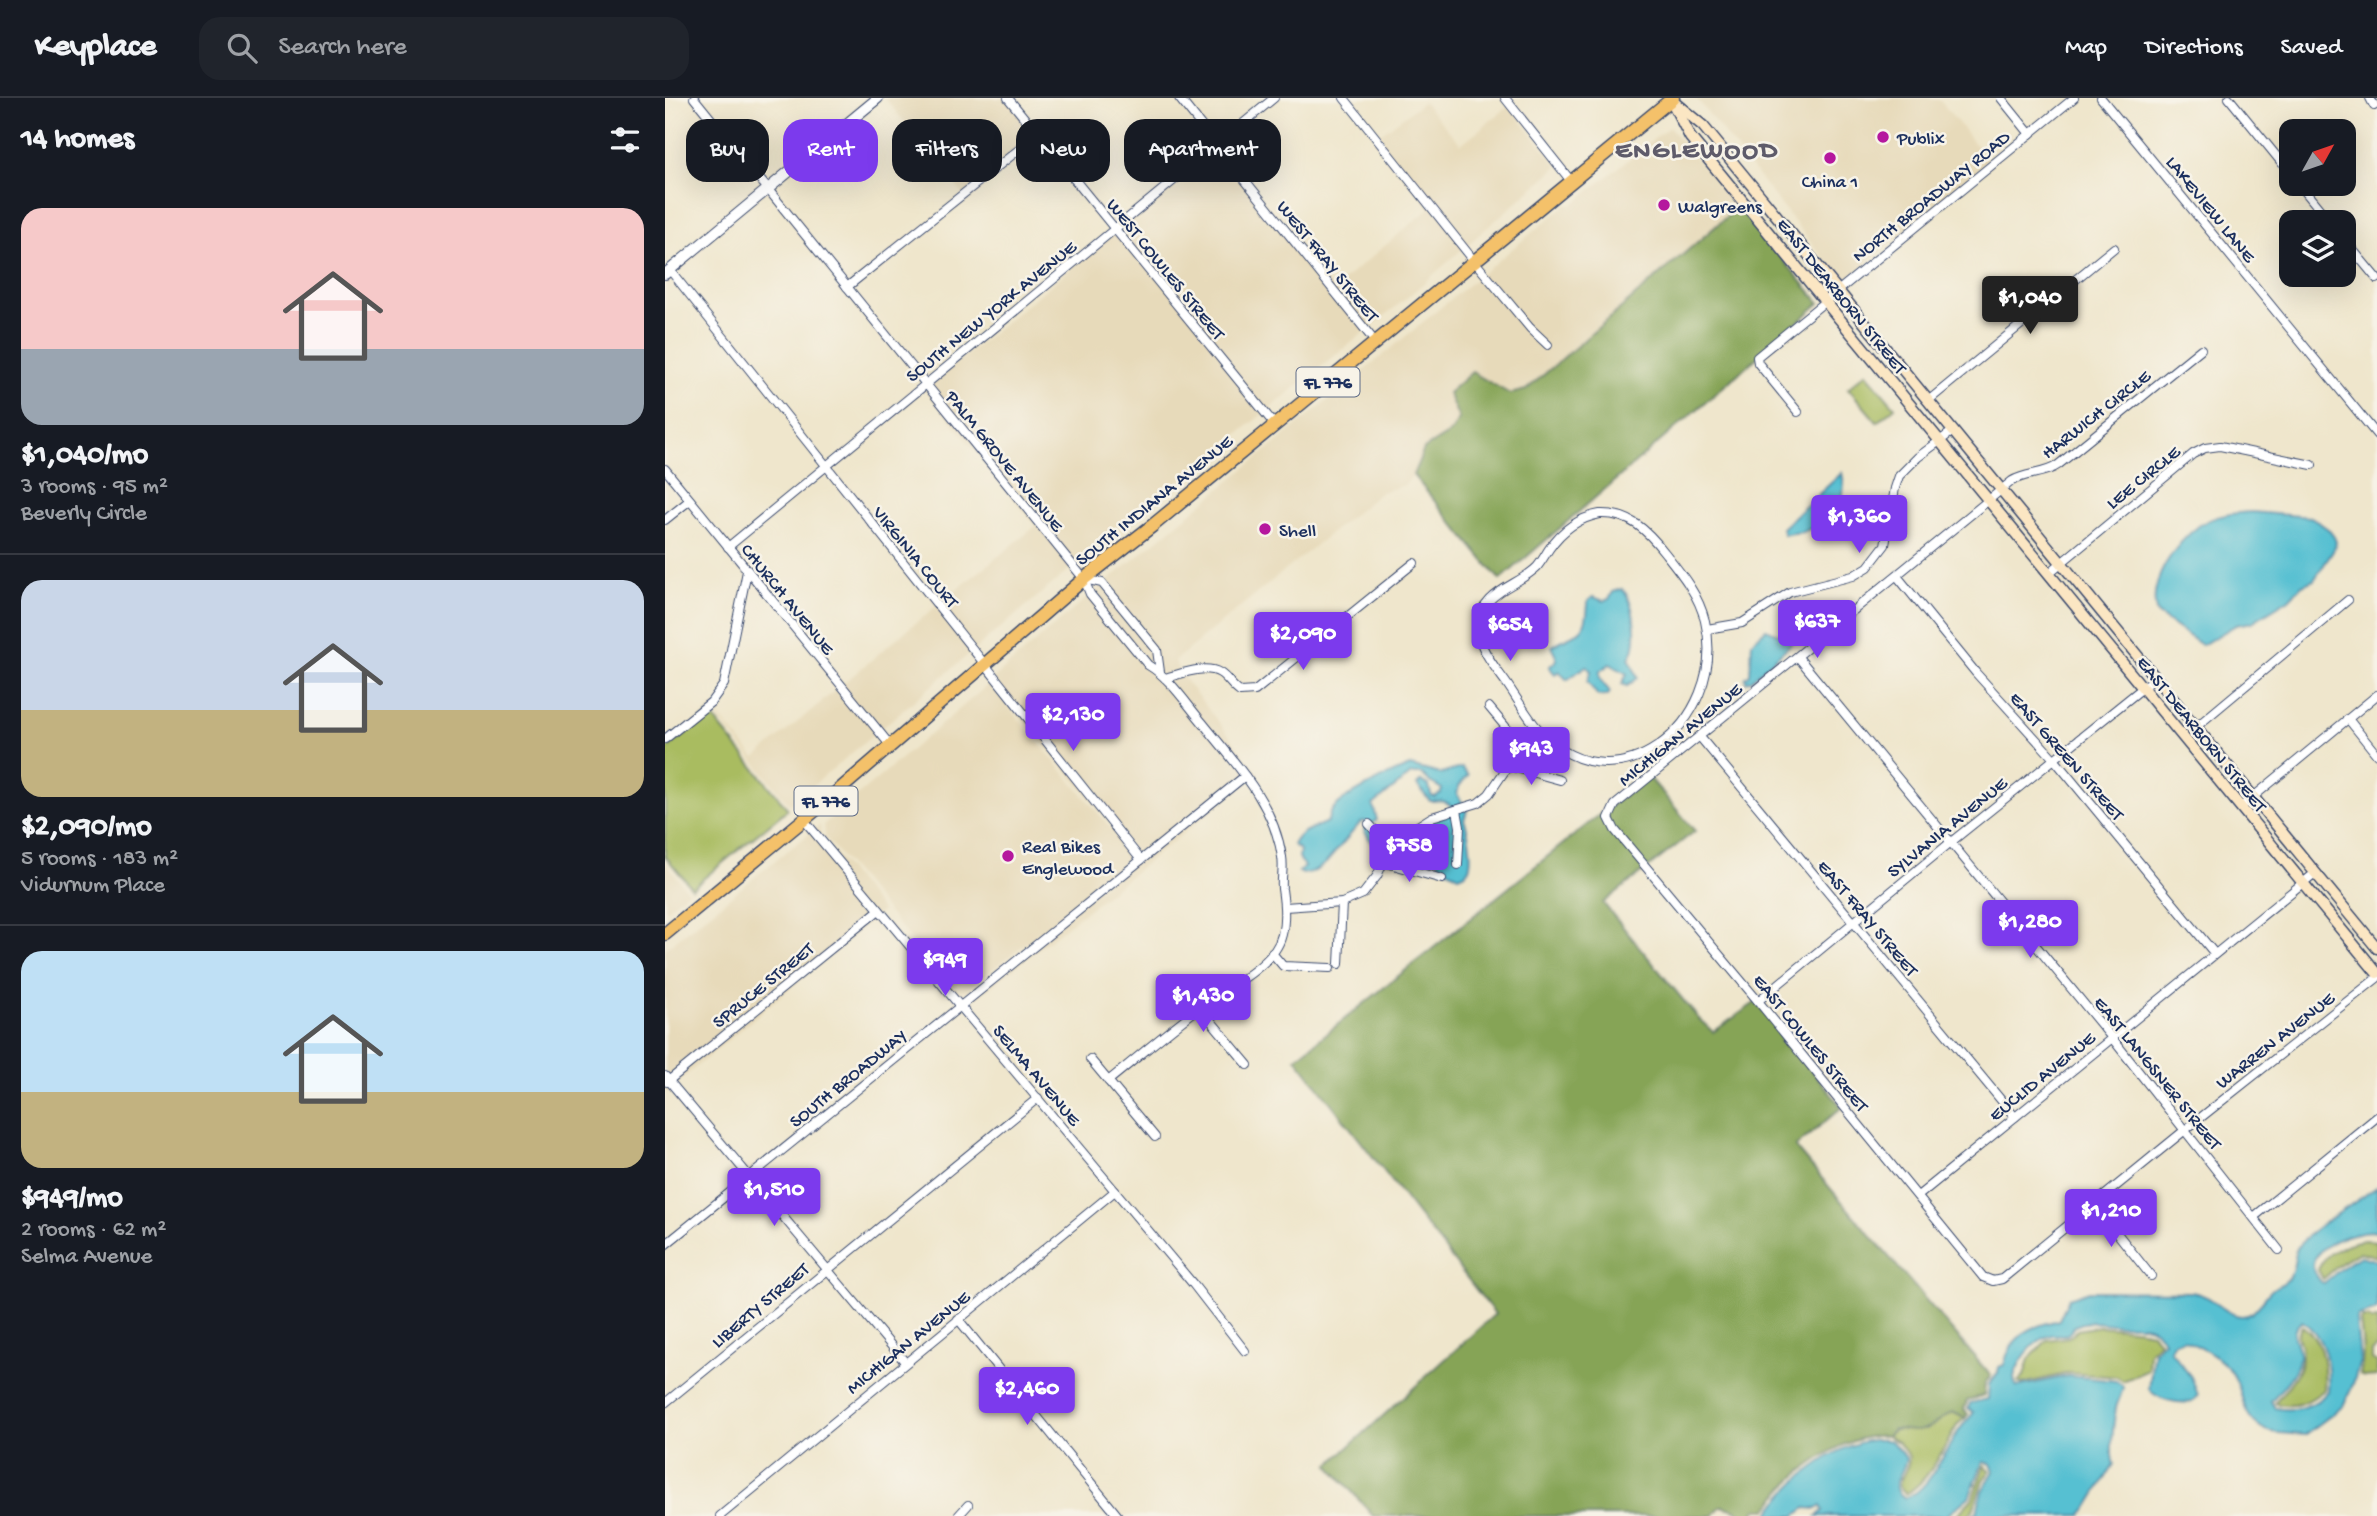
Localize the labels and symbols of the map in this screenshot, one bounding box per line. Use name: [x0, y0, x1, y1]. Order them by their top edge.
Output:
north arrow: [2279, 119, 2355, 196]
street label: NORTH BROADWAY ROAD: [1848, 126, 2016, 269]
marker: Publix: [1875, 129, 1891, 145]
place label: Publix: [1896, 129, 1945, 152]
district label: ENGLEWOOD: [1615, 137, 1779, 168]
marker: China 1: [1822, 150, 1838, 166]
street label: LAKEVIEW LANE: [2159, 152, 2260, 269]
place label: China 1: [1802, 172, 1858, 195]
street label: WEST COWLES STREET: [1100, 195, 1229, 346]
street label: WEST FRAY STREET: [1270, 197, 1383, 328]
marker: Walgreens: [1656, 197, 1672, 213]
place label: Walgreens: [1678, 197, 1763, 220]
street label: EAST DEARBORN STREET: [1770, 215, 1911, 380]
street label: SOUTH NEW YORK AVENUE: [902, 236, 1083, 389]
pin: $1,040: [1973, 276, 2087, 336]
street label: HARWICH CIRCLE: [2038, 365, 2157, 466]
road number: FL 776: [1297, 368, 1359, 396]
street label: PALM GROVE AVENUE: [939, 386, 1068, 539]
street label: SOUTH INDIANA AVENUE: [1072, 430, 1239, 572]
street label: LEE CIRCLE: [2102, 441, 2187, 516]
pin: $1,360: [1802, 496, 1916, 555]
street label: VIRGINIA COURT: [866, 502, 963, 614]
marker: Shell: [1257, 521, 1273, 537]
place label: Shell: [1279, 521, 1316, 544]
street label: CHURCH AVENUE: [734, 540, 839, 661]
pin: $637: [1776, 601, 1858, 660]
pin: $654: [1469, 603, 1551, 663]
pin: $2,090: [1246, 612, 1360, 672]
street label: EAST DEARBORN STREET: [2130, 653, 2271, 818]
street label: MICHIGAN AVENUE: [1615, 678, 1749, 793]
street label: EAST GREEN STREET: [2003, 688, 2128, 827]
pin: $2,130: [1016, 694, 1130, 753]
pin: $943: [1490, 728, 1572, 787]
street label: SYLVANIA AVENUE: [1884, 773, 2014, 884]
road number: FL 776: [795, 786, 857, 816]
pin: $758: [1368, 824, 1450, 884]
place label: Real Bikes Englewood: [1022, 837, 1115, 882]
marker: Real Bikes Englewood: [1000, 848, 1016, 864]
street label: EAST FRAY STREET: [1811, 856, 1922, 983]
pin: $1,280: [1973, 900, 2087, 960]
street label: SPRUCE STREET: [709, 938, 820, 1035]
pin: $949: [904, 939, 986, 998]
street label: EAST COWLES STREET: [1747, 971, 1872, 1118]
pin: $1,430: [1146, 974, 1260, 1034]
street label: WARREN AVENUE: [2212, 987, 2341, 1095]
street label: EAST LANGSNER STREET: [2087, 993, 2226, 1156]
street label: SELMA AVENUE: [986, 1021, 1085, 1133]
street label: SOUTH BROADWAY: [786, 1025, 913, 1134]
street label: EUCLID AVENUE: [1985, 1027, 2102, 1128]
pin: $1,510: [717, 1168, 831, 1228]
pin: $1,210: [2054, 1190, 2168, 1249]
street label: LIBERTY STREET: [708, 1259, 815, 1354]
street label: MICHIGAN AVENUE: [843, 1286, 977, 1401]
pin: $2,460: [970, 1368, 1084, 1427]

